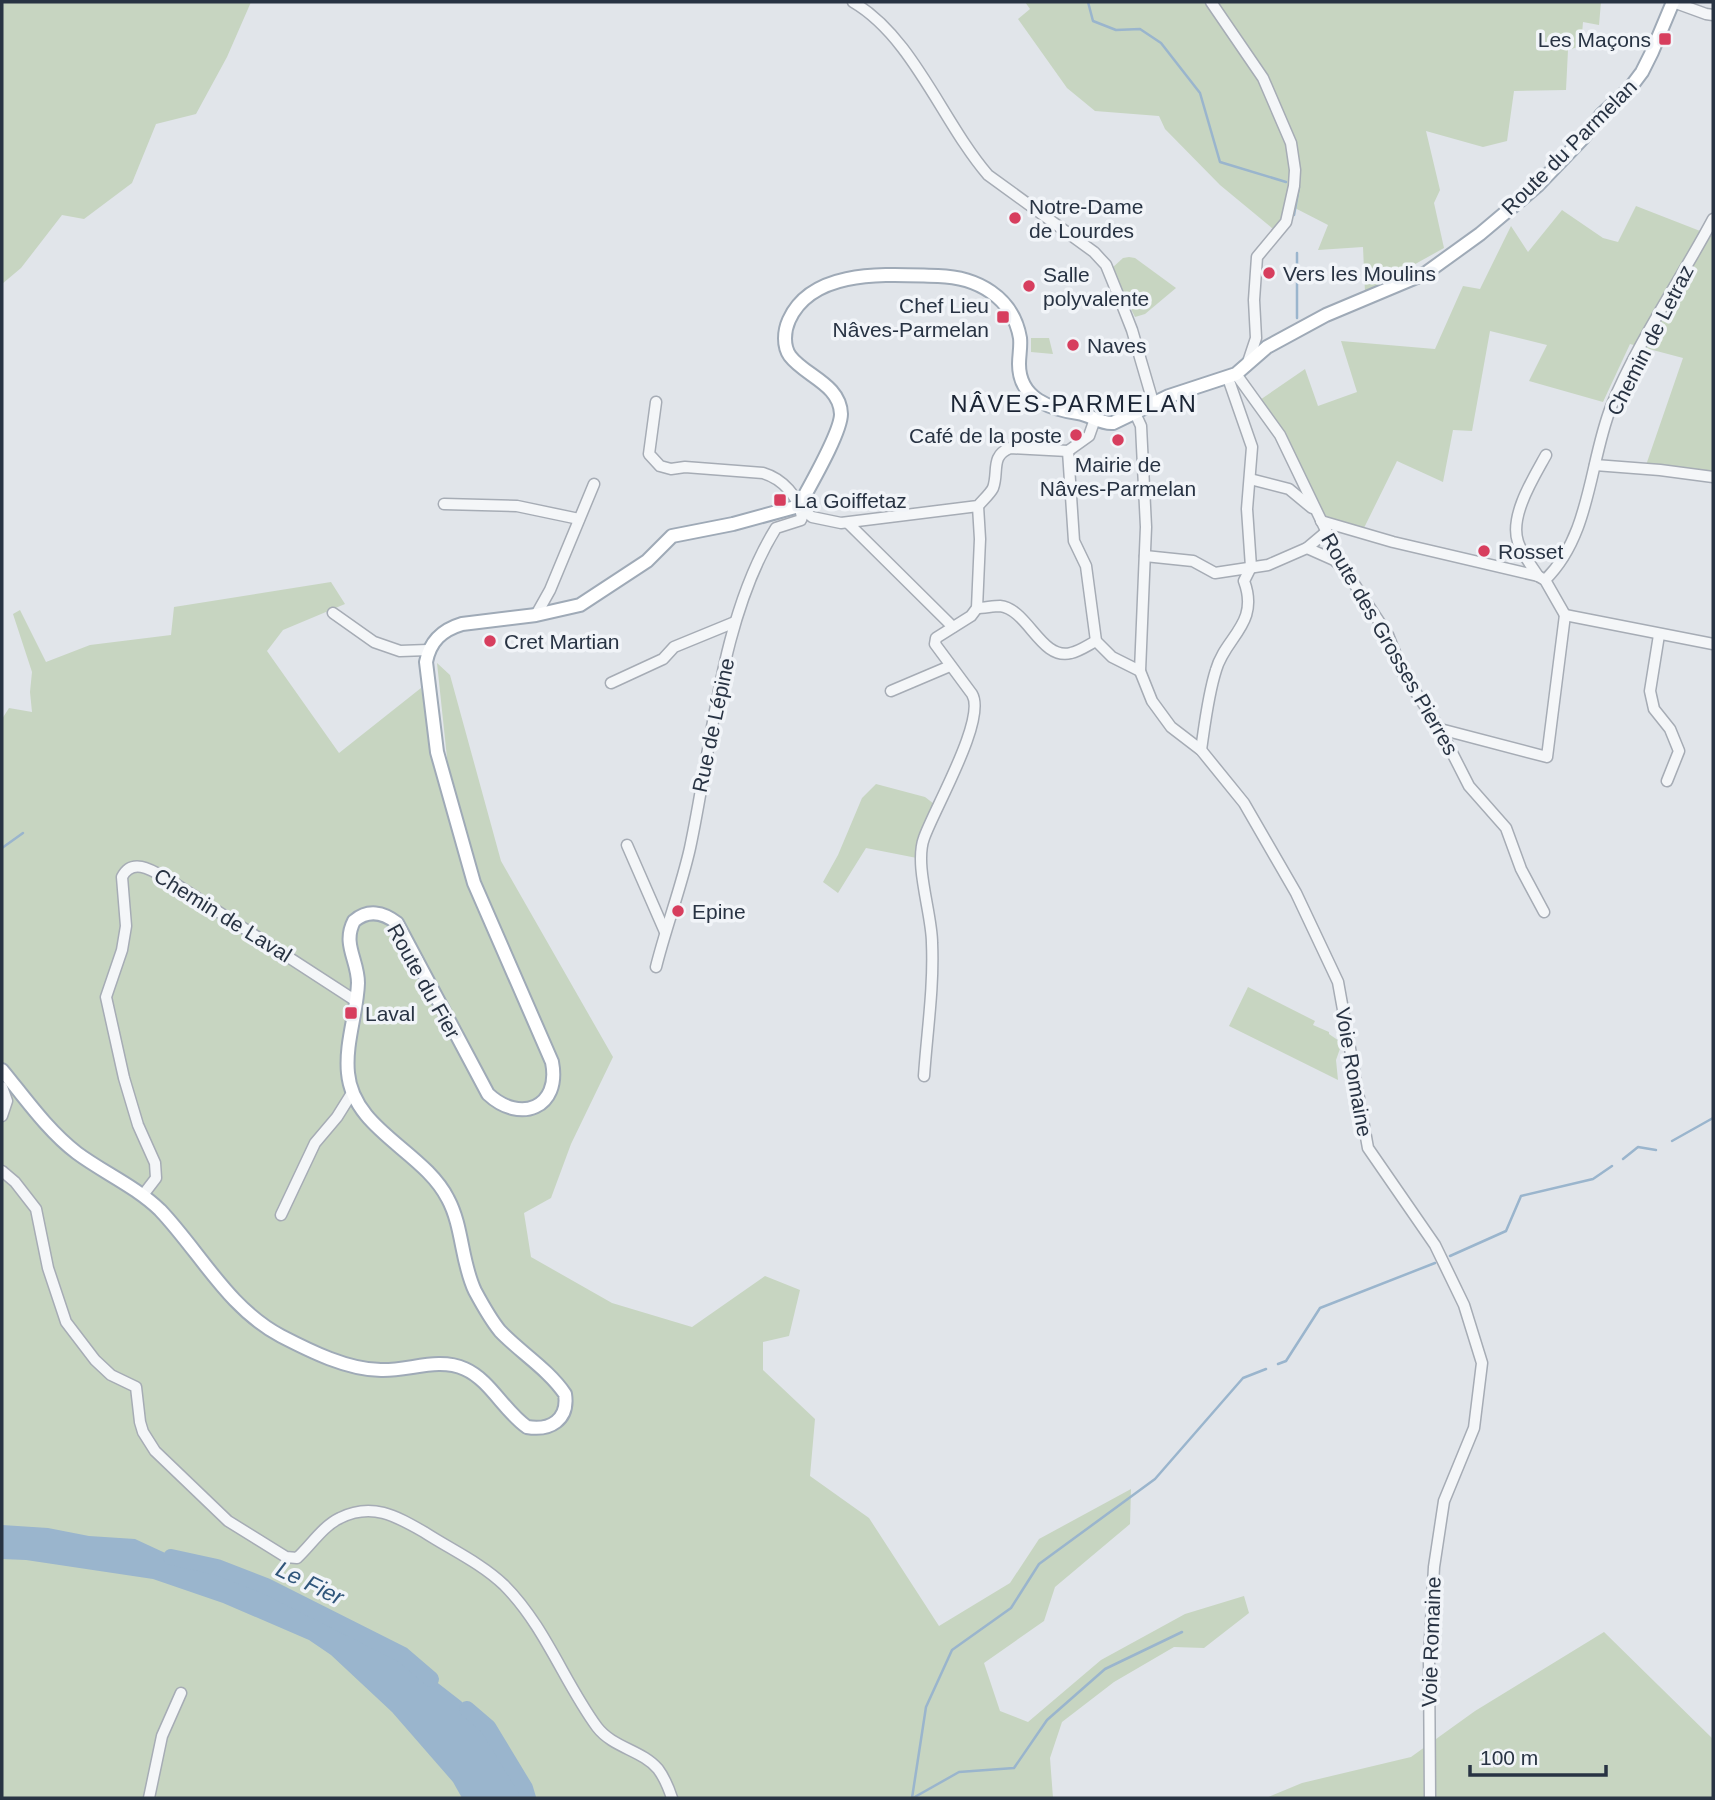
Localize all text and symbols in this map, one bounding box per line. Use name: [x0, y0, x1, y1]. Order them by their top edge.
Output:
place label: Les Maçons: [1538, 28, 1651, 51]
marker: Les Maçons: [1657, 31, 1673, 47]
street label: Route du Parmelan: [1497, 75, 1641, 219]
place label: Notre-Dame de Lourdes: [1029, 195, 1143, 242]
marker: Notre-Dame de Lourdes: [1007, 210, 1023, 226]
street label: Chemin de Letraz: [1602, 261, 1698, 419]
place label: Vers les Moulins: [1283, 262, 1436, 285]
place label: Salle polyvalente: [1043, 263, 1149, 310]
marker: Vers les Moulins: [1261, 265, 1277, 281]
marker: Salle polyvalente: [1021, 278, 1037, 294]
place label: Chef Lieu Nâves-Parmelan: [833, 294, 989, 341]
marker: Chef Lieu Nâves-Parmelan: [995, 309, 1011, 325]
place label: Naves: [1087, 334, 1147, 357]
marker: Naves: [1065, 337, 1081, 353]
district label: NÂVES-PARMELAN: [950, 390, 1198, 417]
place label: Café de la poste: [909, 424, 1062, 447]
marker: Café de la poste: [1068, 427, 1084, 443]
marker: Mairie de Nâves-Parmelan: [1110, 432, 1126, 448]
place label: Mairie de Nâves-Parmelan: [1040, 453, 1196, 500]
place label: La Goiffetaz: [794, 489, 907, 512]
marker: La Goiffetaz: [772, 492, 788, 508]
street label: Route des Grosses Pierres: [1317, 529, 1463, 759]
place label: Rosset: [1498, 540, 1564, 563]
marker: Rosset: [1476, 543, 1492, 559]
place label: Cret Martian: [504, 630, 620, 653]
marker: Cret Martian: [482, 633, 498, 649]
street label: Rue de Lépine: [688, 656, 738, 794]
street label: Chemin de Laval: [150, 863, 296, 967]
place label: Epine: [692, 900, 746, 923]
marker: Epine: [670, 903, 686, 919]
street label: Route du Fier: [383, 920, 465, 1042]
place label: Laval: [365, 1002, 415, 1025]
marker: Laval: [343, 1005, 359, 1021]
street label: Voie Romaine: [1331, 1006, 1377, 1138]
water label: Le Fier: [272, 1556, 349, 1611]
street label: Voie Romaine: [1417, 1576, 1445, 1708]
scale bar: [1470, 1734, 1606, 1778]
text: 100 m: [1480, 1746, 1538, 1769]

